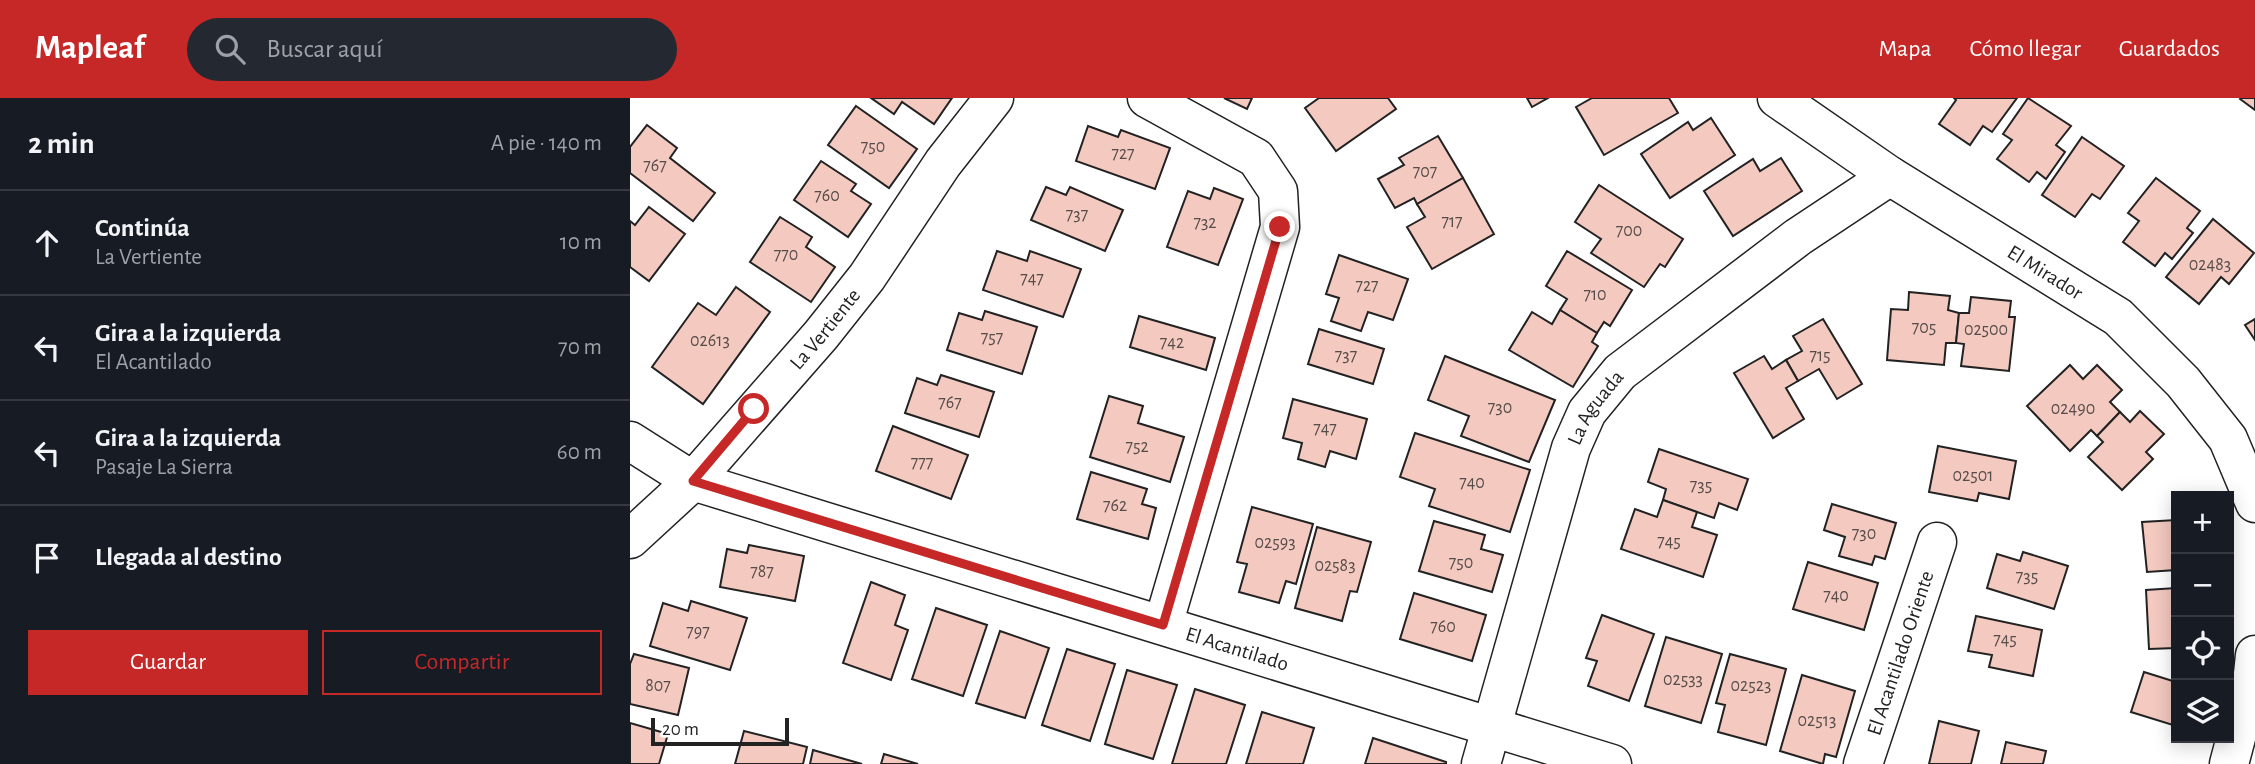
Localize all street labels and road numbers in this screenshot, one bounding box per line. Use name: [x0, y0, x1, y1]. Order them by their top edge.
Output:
street label: El Mirador: [2004, 241, 2087, 303]
street label: La Vertiente: [786, 285, 864, 373]
street label: La Aguada: [1563, 366, 1628, 448]
street label: El Acantilado Oriente: [1863, 568, 1937, 738]
street label: El Acantilado: [1183, 623, 1291, 674]

